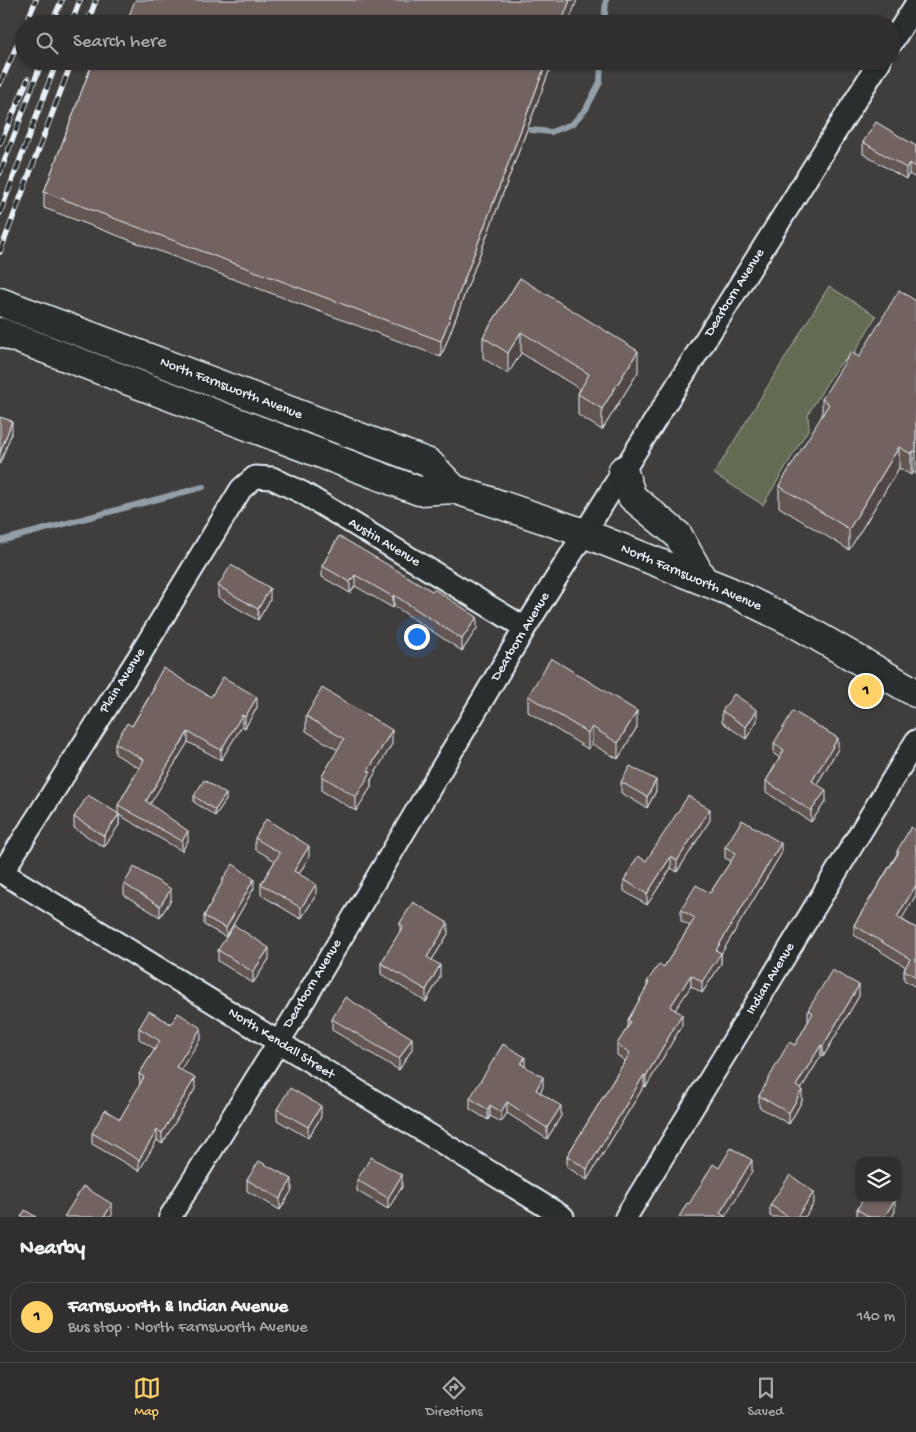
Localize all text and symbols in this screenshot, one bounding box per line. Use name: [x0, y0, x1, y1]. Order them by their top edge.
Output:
search box: [15, 15, 901, 70]
icon: search: [33, 29, 61, 57]
text: Search here: [73, 31, 167, 54]
street label: Dearborn Avenue: [701, 245, 769, 341]
street label: North Farnsworth Avenue: [157, 354, 305, 424]
street label: Austin Avenue: [345, 515, 424, 571]
street label: North Farnsworth Avenue: [618, 541, 765, 616]
street label: Dearborn Avenue: [487, 589, 555, 685]
your location: [404, 624, 430, 650]
street label: Plain Avenue: [96, 645, 150, 718]
pin: 1: [850, 672, 882, 710]
street label: Dearborn Avenue: [279, 936, 347, 1032]
street label: Indian Avenue: [743, 939, 800, 1018]
street label: North Kendall Street: [225, 1004, 338, 1084]
map controls: [856, 1157, 901, 1202]
button: layers: [856, 1157, 901, 1202]
text: Nearby: [20, 1237, 85, 1262]
text: Farnsworth & Indian Avenue: [68, 1296, 288, 1319]
text: 1: [34, 1308, 40, 1327]
text: 140 m: [857, 1308, 895, 1327]
text: Bus stop · North Farnsworth Avenue: [68, 1319, 308, 1338]
tab: Map: [133, 1374, 161, 1421]
tab: Directions: [426, 1374, 483, 1421]
tab: Saved: [748, 1374, 783, 1421]

